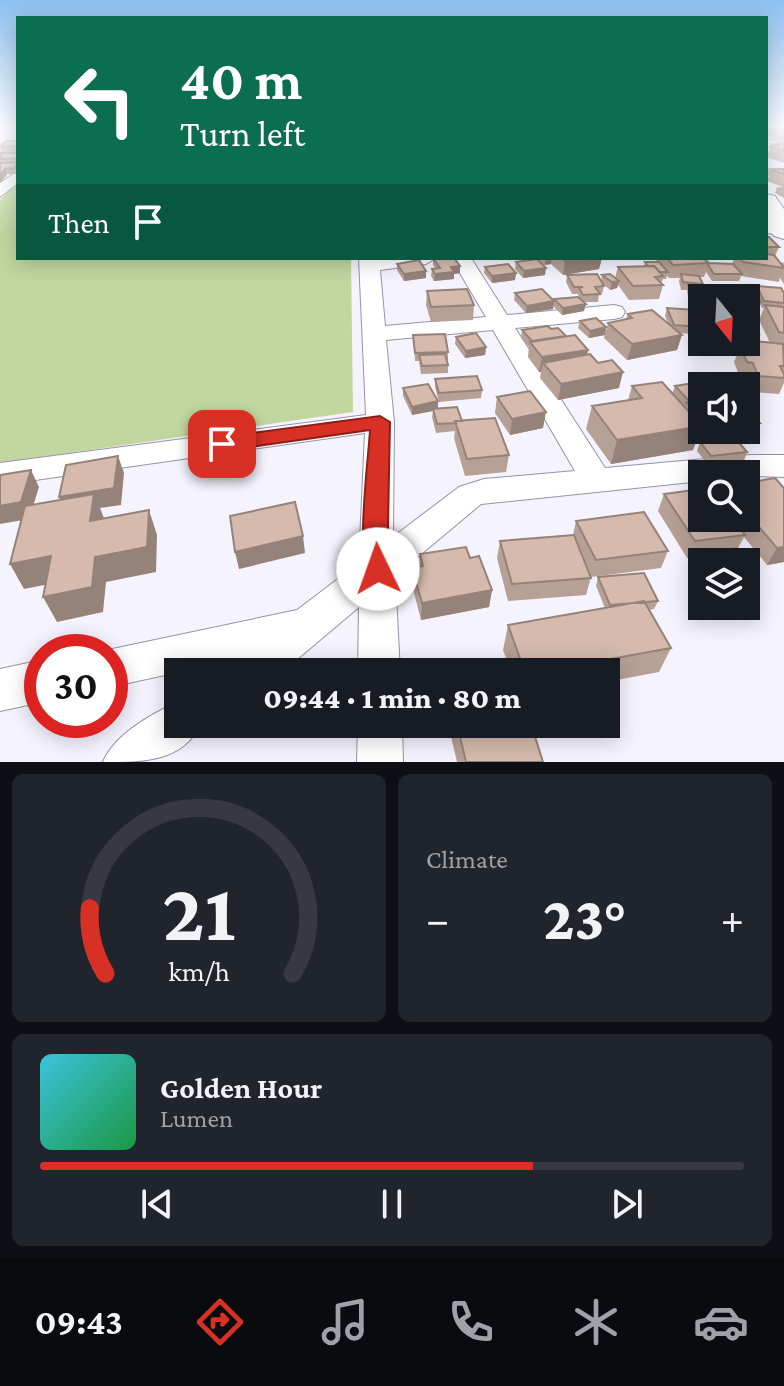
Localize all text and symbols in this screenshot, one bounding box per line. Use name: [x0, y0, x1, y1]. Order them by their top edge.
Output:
icon: left: [48, 48, 152, 152]
text: 40 m: [180, 49, 302, 111]
text: Turn left: [180, 114, 305, 154]
icon: arrive: [126, 200, 170, 244]
text: Then: [48, 206, 110, 239]
north arrow: [688, 284, 760, 356]
map controls: [688, 284, 760, 620]
button: sound: [688, 372, 760, 444]
pin: [188, 410, 256, 478]
icon: arrive: [200, 422, 244, 466]
button: search: [688, 460, 760, 532]
position arrow: [336, 527, 420, 611]
button: layers: [688, 548, 760, 620]
speed limit sign: 30: [24, 634, 128, 738]
text: 09:44 · 1 min · 80 m: [263, 681, 521, 714]
text: Climate: [426, 845, 508, 874]
text: 21: [162, 865, 236, 958]
text: 23°: [543, 885, 627, 952]
text: −: [426, 895, 449, 943]
text: +: [721, 895, 744, 943]
text: km/h: [168, 955, 230, 987]
text: Golden Hour: [160, 1071, 322, 1104]
text: Lumen: [160, 1104, 233, 1133]
icon: previous: [135, 1182, 179, 1226]
icon: pause: [370, 1182, 414, 1226]
icon: next: [605, 1182, 649, 1226]
icon: directions: [192, 1294, 248, 1350]
icon: music: [317, 1294, 373, 1350]
icon: phone: [443, 1294, 499, 1350]
icon: climate: [568, 1294, 624, 1350]
icon: car: [693, 1294, 749, 1350]
text: 09:43: [35, 1302, 123, 1342]

